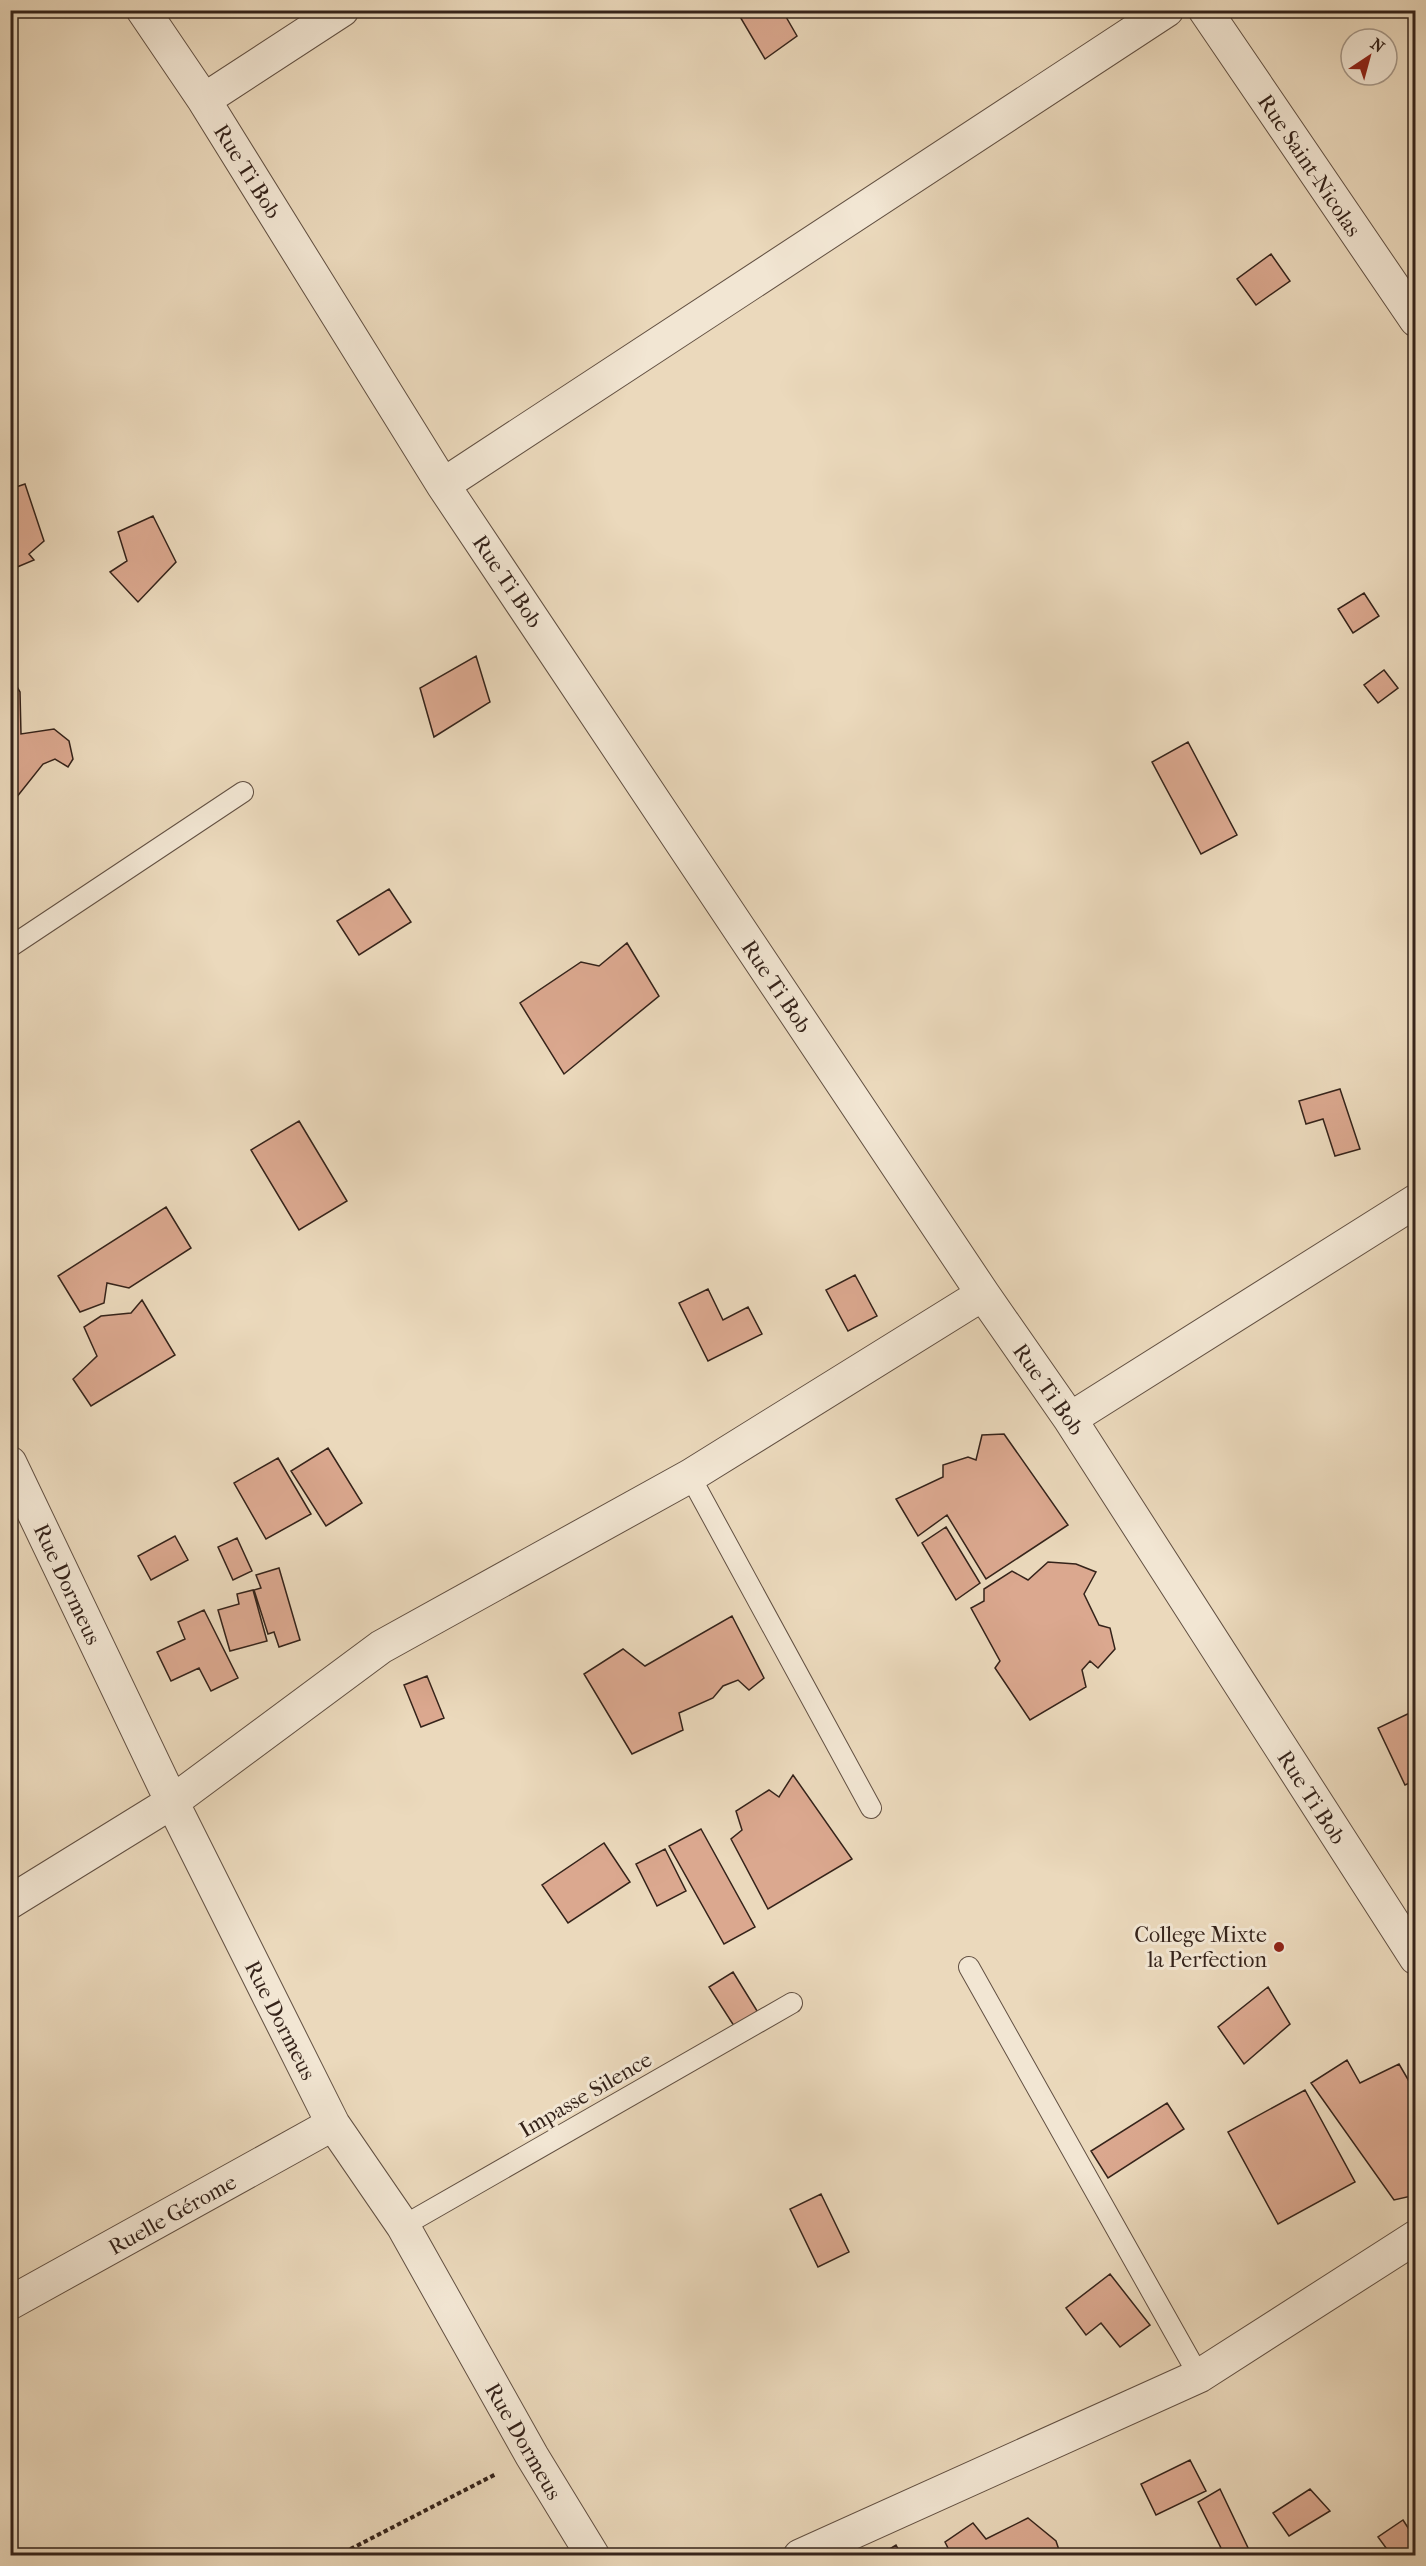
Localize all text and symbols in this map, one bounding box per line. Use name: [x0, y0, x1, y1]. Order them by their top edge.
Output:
north arrow: [1339, 27, 1399, 87]
text: N: [1367, 34, 1389, 57]
street label: Rue Saint-Nicolas: [1252, 90, 1366, 241]
street label: Rue Ti Bob: [208, 120, 286, 223]
street label: Rue Ti Bob: [467, 530, 548, 633]
street label: Rue Ti Bob: [736, 935, 817, 1038]
street label: Rue Ti Bob: [1007, 1339, 1089, 1440]
street label: Rue Dormeus: [28, 1520, 106, 1649]
street label: Rue Ti Bob: [1271, 1746, 1351, 1849]
place label: College Mixte la Perfection: [1134, 1922, 1267, 1973]
marker: College Mixte la Perfection: [1272, 1940, 1286, 1954]
street label: Rue Dormeus: [239, 1957, 321, 2084]
street label: Impasse Silence: [515, 2046, 656, 2143]
street label: Ruelle Gérome: [104, 2169, 241, 2261]
street label: Rue Dormeus: [479, 2379, 567, 2504]

